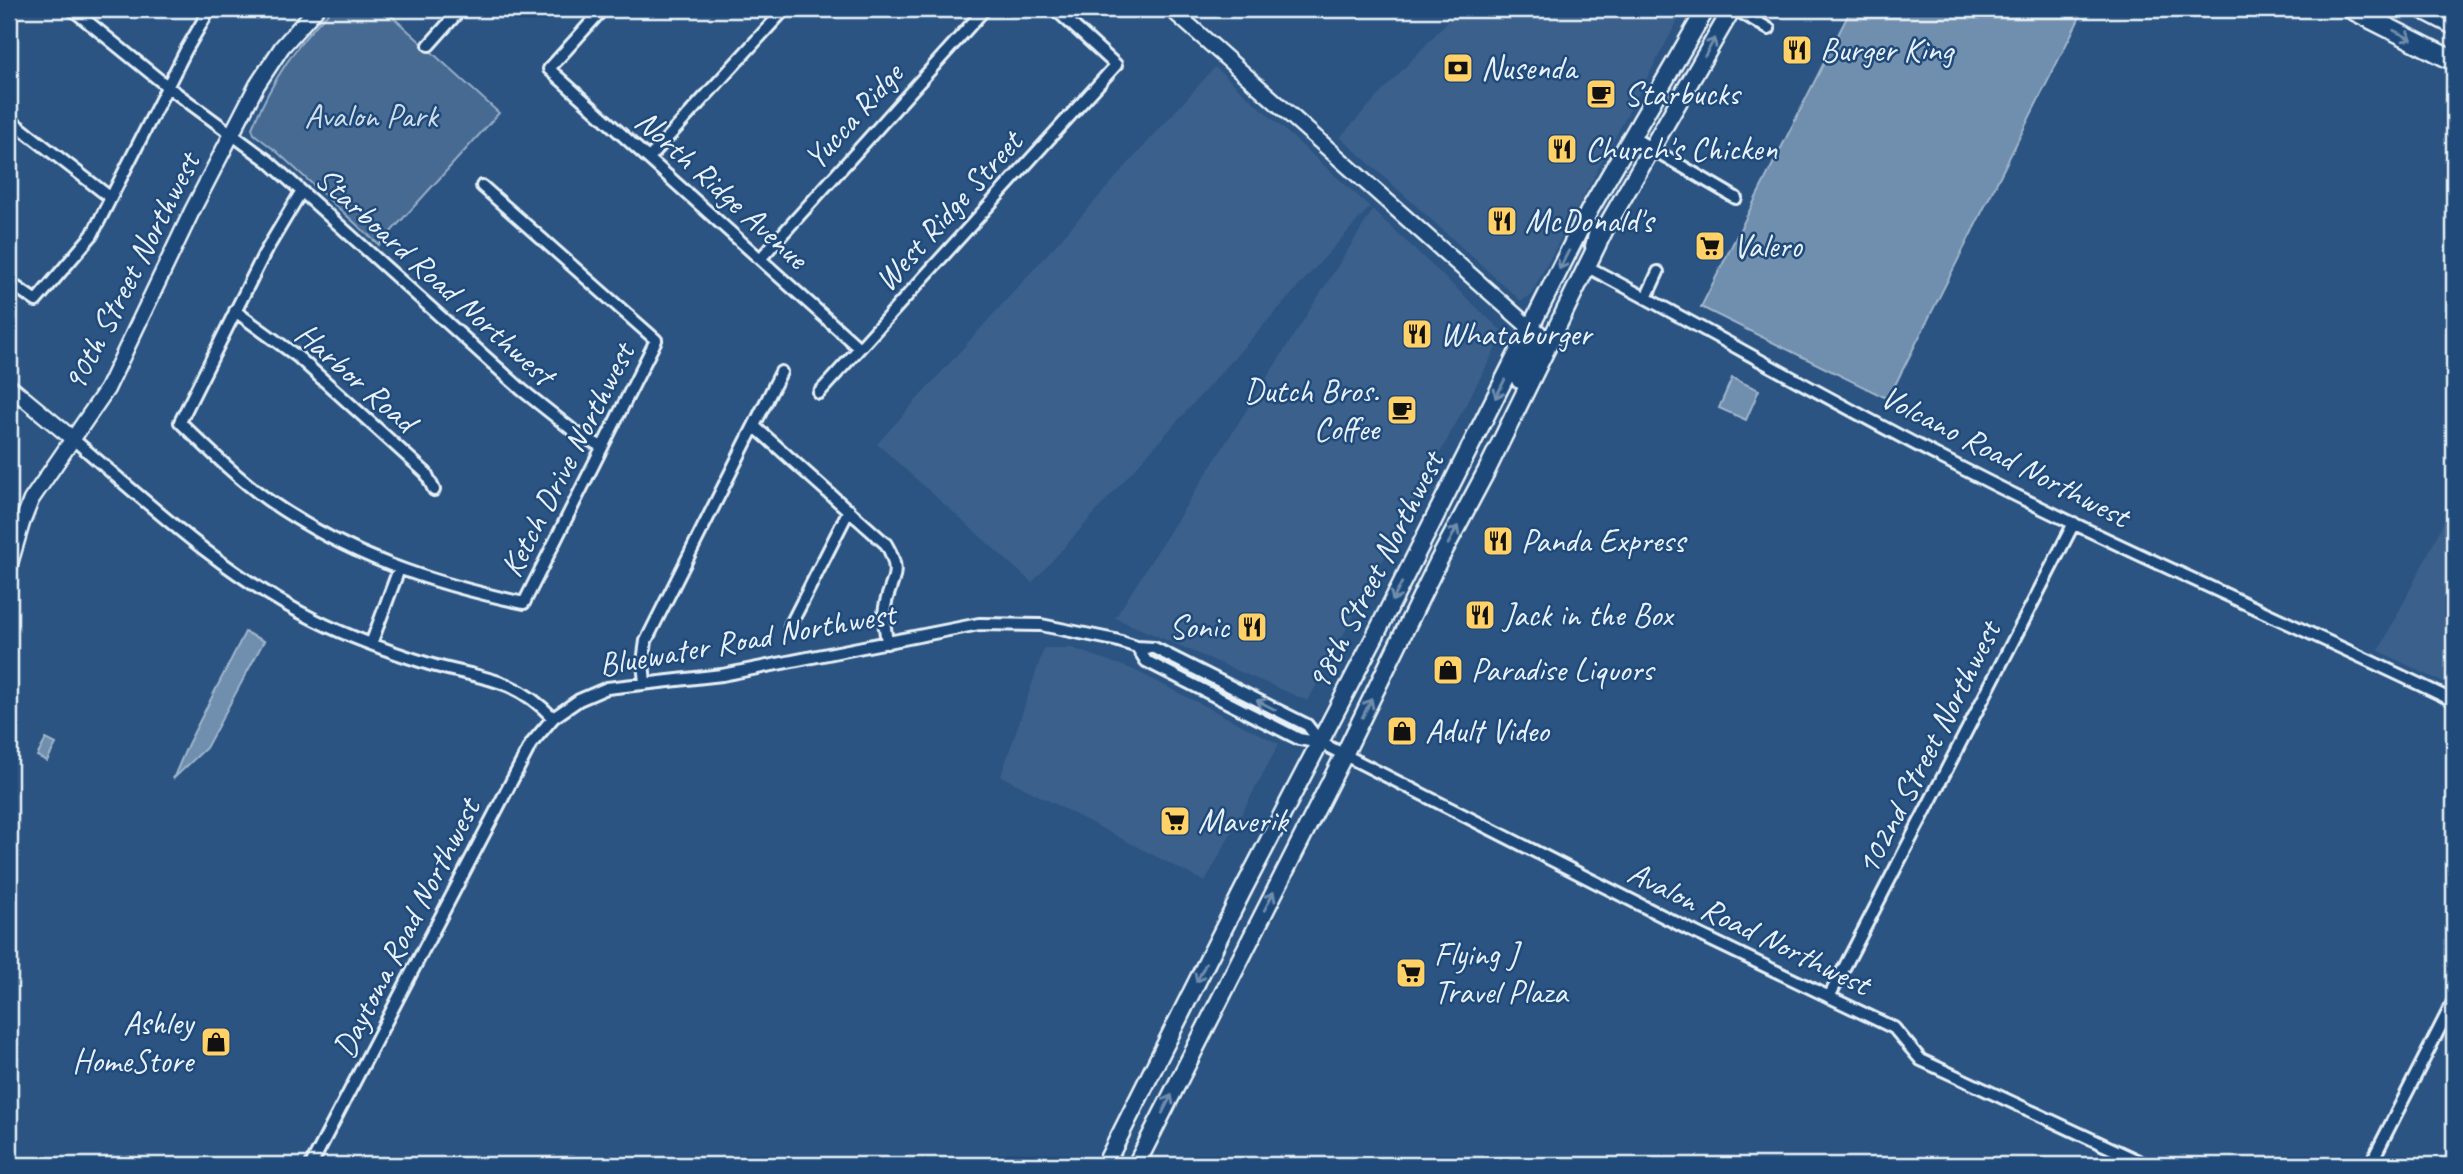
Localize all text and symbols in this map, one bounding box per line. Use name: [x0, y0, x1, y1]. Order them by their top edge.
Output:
one-way arrow: [2392, 28, 2413, 42]
place label: Burger King: [1820, 29, 1955, 71]
restaurant icon: Burger King: [1780, 33, 1814, 67]
one-way arrow: [1703, 37, 1717, 57]
place label: Nusenda: [1481, 47, 1579, 89]
bank icon: Nusenda: [1441, 51, 1475, 85]
street label: Yucca Ridge: [794, 52, 913, 178]
place label: Starbucks: [1624, 73, 1742, 115]
cafe icon: Starbucks: [1584, 77, 1618, 111]
park label: Avalon Park: [305, 95, 439, 137]
street label: North Ridge Avenue: [627, 100, 819, 279]
street label: West Ridge Street: [865, 120, 1033, 300]
place label: Church's Chicken: [1585, 128, 1778, 170]
restaurant icon: Church's Chicken: [1545, 132, 1579, 166]
street label: 90th Street Northwest: [53, 143, 211, 398]
street label: Starboard Road Northwest: [307, 157, 566, 397]
place label: McDonald's: [1525, 200, 1656, 242]
restaurant icon: McDonald's: [1485, 204, 1519, 238]
place label: Valero: [1733, 225, 1803, 267]
supermarket icon: Valero: [1693, 229, 1727, 263]
one-way arrow: [1556, 249, 1570, 270]
street label: Harbor Road: [287, 313, 429, 444]
place label: Whataburger: [1440, 313, 1595, 355]
restaurant icon: Whataburger: [1400, 317, 1434, 351]
street label: Ketch Drive Northwest: [490, 334, 645, 584]
place label: Dutch Bros. Coffee: [1244, 370, 1381, 450]
street label: Volcano Road Northwest: [1874, 375, 2139, 538]
one-way arrow: [1492, 378, 1506, 399]
cafe icon: Dutch Bros. Coffee: [1385, 393, 1419, 427]
street label: 98th Street Northwest: [1297, 442, 1455, 697]
place label: Panda Express: [1521, 520, 1688, 562]
restaurant icon: Panda Express: [1481, 524, 1515, 558]
one-way arrow: [1446, 525, 1460, 545]
one-way arrow: [1390, 581, 1404, 602]
street label: Bluewater Road Northwest: [596, 592, 901, 686]
place label: Jack in the Box: [1501, 594, 1675, 636]
restaurant icon: Jack in the Box: [1463, 598, 1497, 632]
place label: Sonic: [1169, 606, 1230, 648]
restaurant icon: Sonic: [1235, 610, 1269, 644]
street label: 102nd Street Northwest: [1846, 612, 2011, 882]
place label: Paradise Liquors: [1471, 649, 1656, 691]
shop icon: Paradise Liquors: [1431, 653, 1465, 687]
one-way arrow: [1256, 697, 1277, 711]
one-way arrow: [1360, 698, 1374, 719]
place label: Adult Video: [1425, 710, 1551, 752]
shop icon: Adult Video: [1385, 714, 1419, 748]
street label: Daytona Road Northwest: [323, 789, 491, 1064]
place label: Maverik: [1198, 800, 1289, 842]
supermarket icon: Maverik: [1158, 804, 1192, 838]
street label: Avalon Road Northwest: [1621, 851, 1880, 1006]
one-way arrow: [1263, 892, 1277, 912]
place label: Flying J Travel Plaza: [1434, 933, 1570, 1013]
supermarket icon: Flying J Travel Plaza: [1394, 956, 1428, 990]
one-way arrow: [1194, 962, 1208, 983]
place label: Ashley HomeStore: [72, 1002, 196, 1082]
shop icon: Ashley HomeStore: [199, 1025, 233, 1059]
one-way arrow: [1160, 1095, 1174, 1115]

